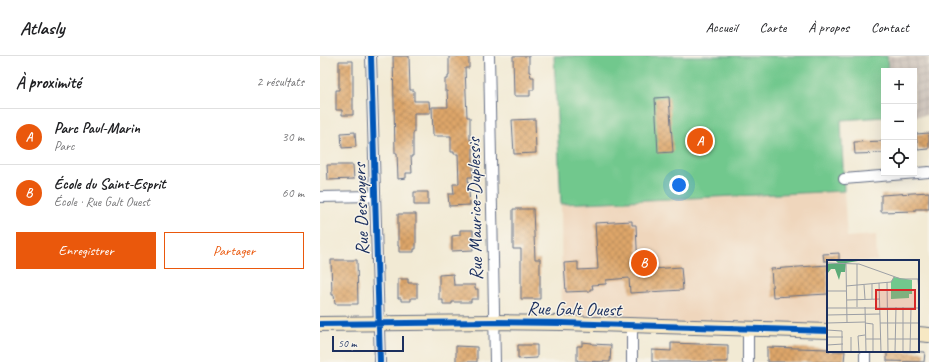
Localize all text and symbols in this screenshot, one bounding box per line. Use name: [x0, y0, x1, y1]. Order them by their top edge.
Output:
text: Atlasly: [20, 16, 64, 40]
text: Accueil: [706, 19, 737, 36]
text: Carte: [759, 19, 786, 36]
text: À propos: [808, 19, 849, 36]
text: Contact: [871, 19, 909, 36]
map controls: [881, 68, 917, 176]
button: +: [881, 68, 917, 104]
text: À proximité: [16, 72, 81, 93]
text: 2 résultats: [256, 74, 304, 90]
button: −: [881, 104, 917, 140]
text: Parc Paul-Marin: [54, 119, 140, 138]
pin: A: [687, 126, 713, 156]
text: A: [26, 129, 32, 145]
text: 30 m: [282, 129, 304, 145]
street label: Rue Maurice-Duplessis: [462, 136, 488, 281]
text: Parc: [54, 138, 74, 154]
button: locate: [881, 140, 917, 176]
street label: Rue Desnoyers: [347, 161, 375, 256]
text: École du Saint-Esprit: [54, 175, 166, 194]
your location: [669, 175, 689, 195]
text: B: [26, 185, 32, 201]
text: 60 m: [282, 185, 304, 201]
text: École · Rue Galt Ouest: [54, 194, 150, 210]
button: Enregistrer: [16, 232, 156, 269]
button: Partager: [164, 232, 304, 269]
pin: B: [631, 248, 657, 278]
inset map: [827, 260, 919, 352]
street label: Rue Galt Ouest: [527, 296, 623, 322]
scale bar: [332, 334, 404, 353]
text: 50 m: [338, 336, 357, 350]

